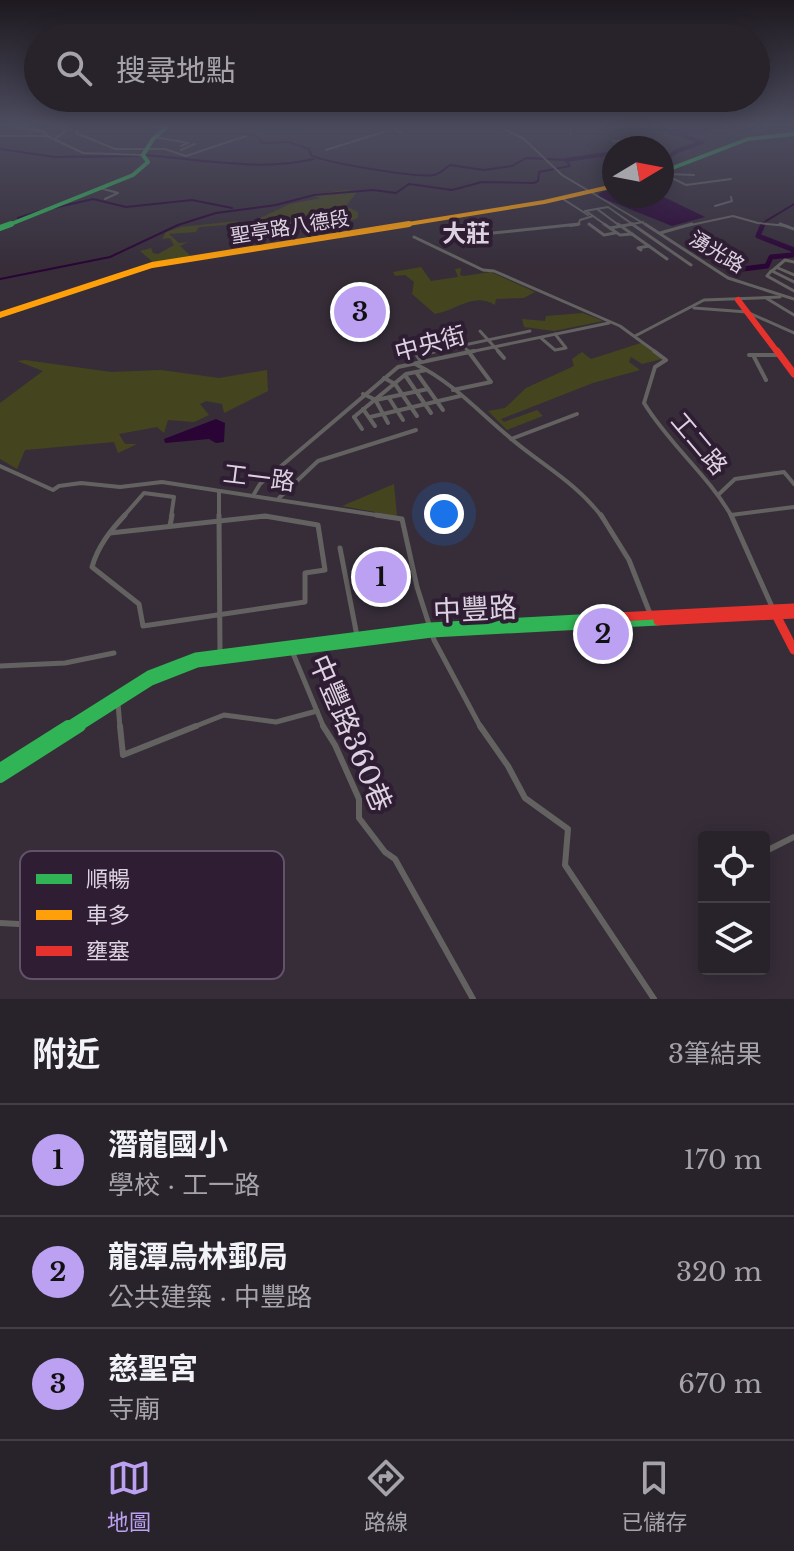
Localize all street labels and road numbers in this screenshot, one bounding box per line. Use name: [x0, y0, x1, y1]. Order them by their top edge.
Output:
street label: 聖亭路八德段: [229, 206, 351, 248]
street label: 湧光路: [685, 226, 749, 278]
street label: 中央街: [391, 320, 468, 367]
street label: 工二路: [665, 407, 734, 481]
street label: 工一路: [222, 459, 297, 496]
street label: 中豐路: [432, 590, 518, 629]
street label: 中豐路360巷: [302, 649, 399, 817]

